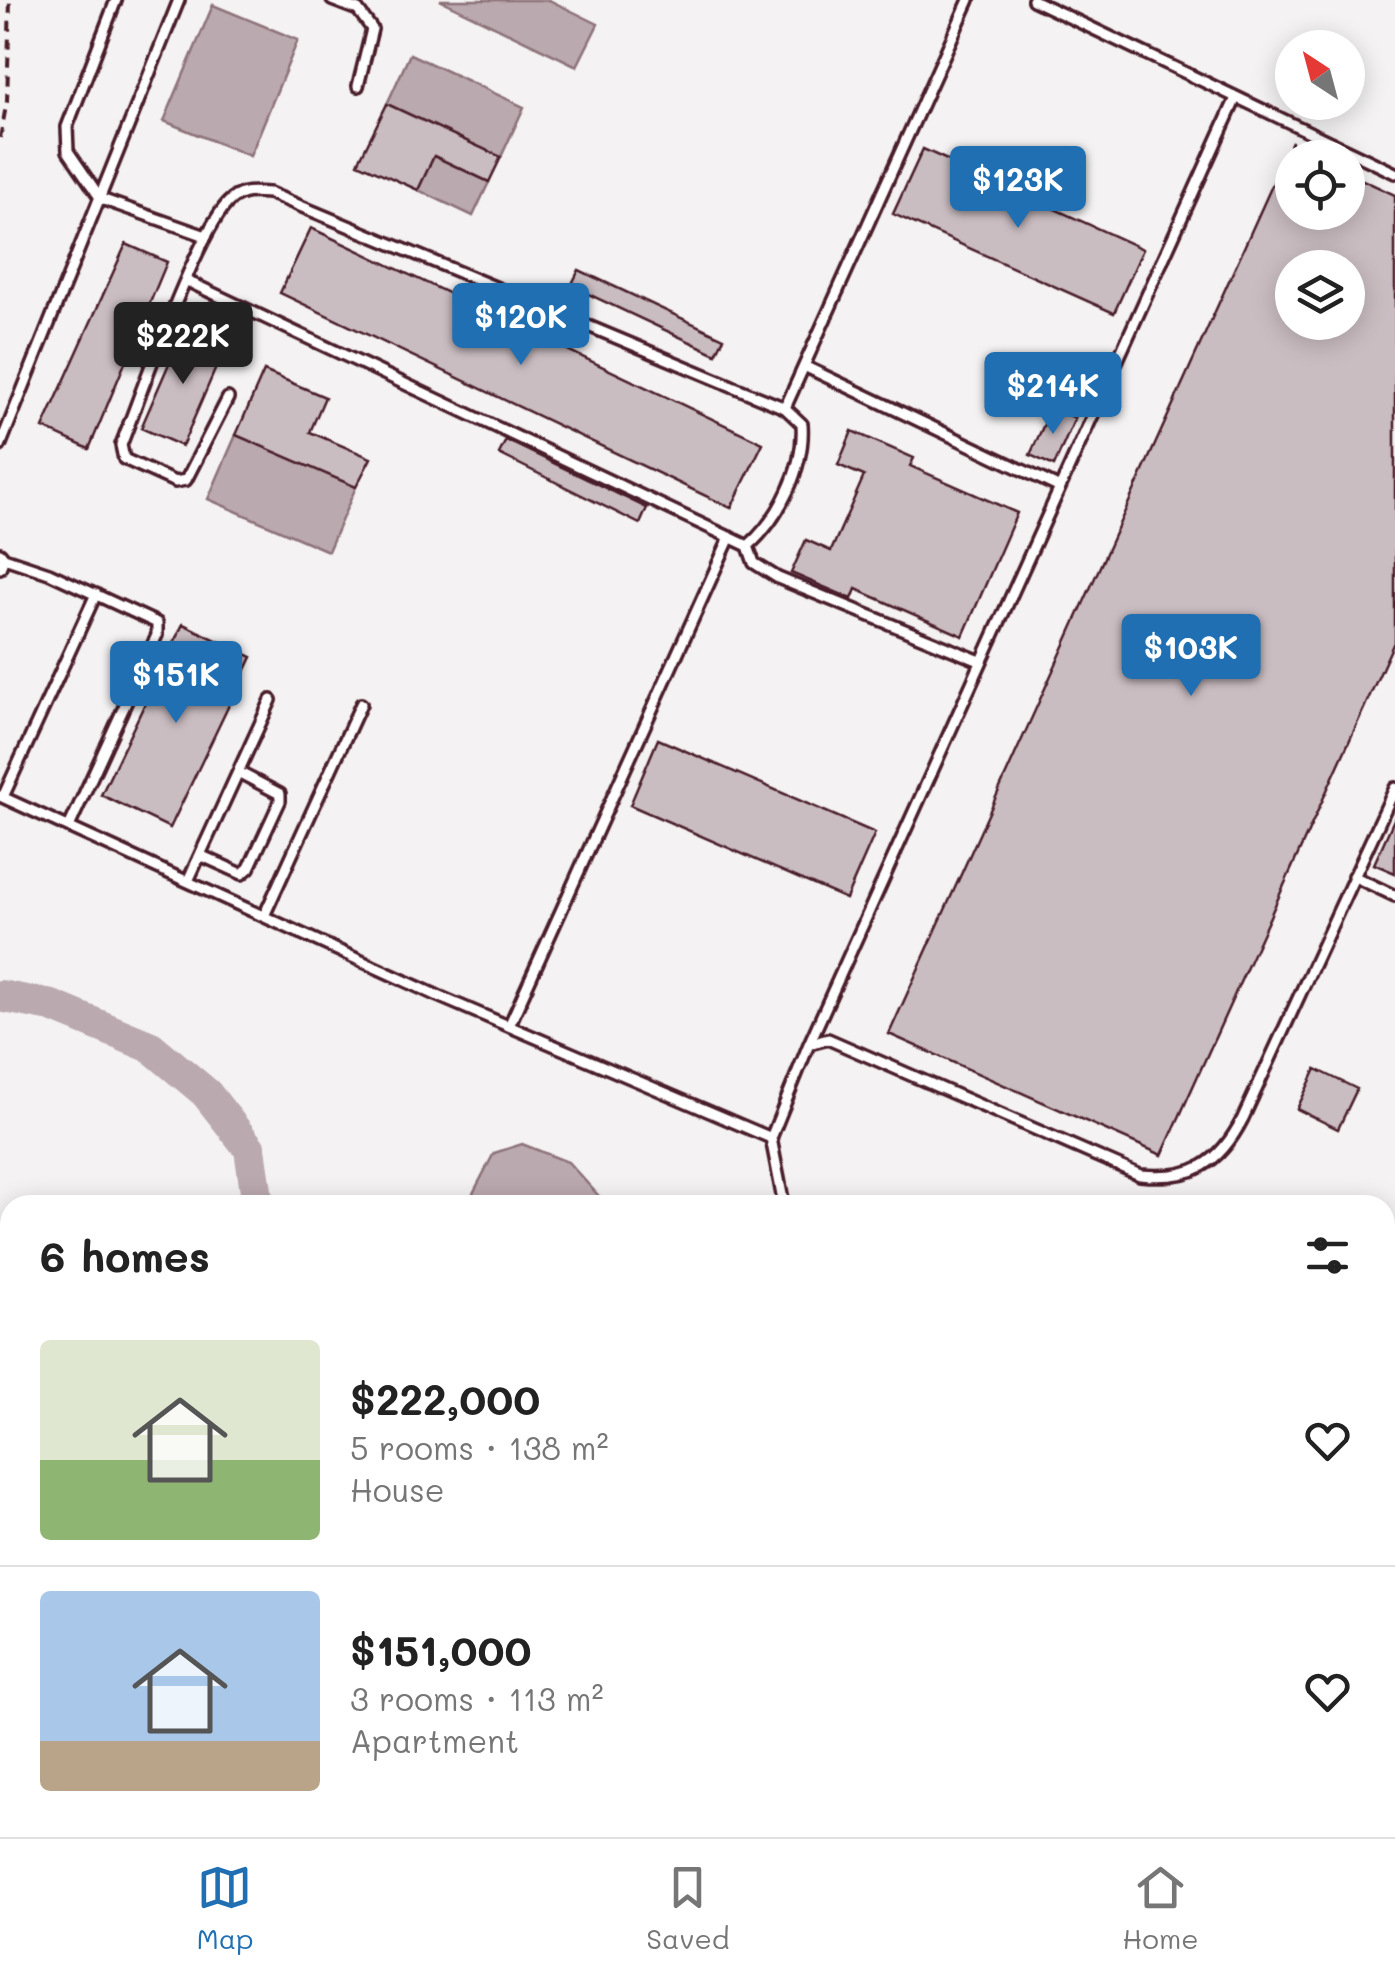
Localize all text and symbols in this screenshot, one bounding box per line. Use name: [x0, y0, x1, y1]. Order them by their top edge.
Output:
north arrow: [1275, 30, 1365, 120]
map controls: [1275, 30, 1365, 340]
button: locate: [1275, 140, 1365, 230]
pin: $123K: [948, 146, 1088, 231]
text: $123K: [972, 157, 1064, 199]
button: layers: [1275, 250, 1365, 340]
pin: $120K: [451, 283, 591, 368]
text: $120K: [474, 294, 568, 336]
pin: $222K: [113, 302, 253, 387]
text: $222K: [136, 313, 230, 355]
pin: $214K: [983, 352, 1123, 437]
text: $214K: [1006, 363, 1100, 405]
pin: $103K: [1121, 614, 1261, 699]
text: $103K: [1144, 625, 1238, 667]
pin: $151K: [106, 641, 246, 726]
text: $151K: [132, 652, 220, 694]
text: 6 homes: [40, 1228, 210, 1283]
icon: filters: [1300, 1228, 1355, 1283]
text: $222,000: [350, 1371, 540, 1426]
icon: home: [120, 1380, 240, 1500]
icon: heart: [1300, 1413, 1355, 1468]
text: 5 rooms · 138 m²: [350, 1426, 609, 1468]
text: House: [350, 1468, 445, 1510]
text: $151,000: [350, 1622, 532, 1677]
icon: home: [120, 1631, 240, 1751]
icon: heart: [1300, 1664, 1355, 1719]
text: 3 rooms · 113 m²: [350, 1677, 604, 1719]
text: Apartment: [350, 1719, 519, 1761]
tab: Map: [196, 1860, 253, 1956]
tab: Saved: [646, 1860, 729, 1956]
tab: Home: [1122, 1860, 1199, 1956]

